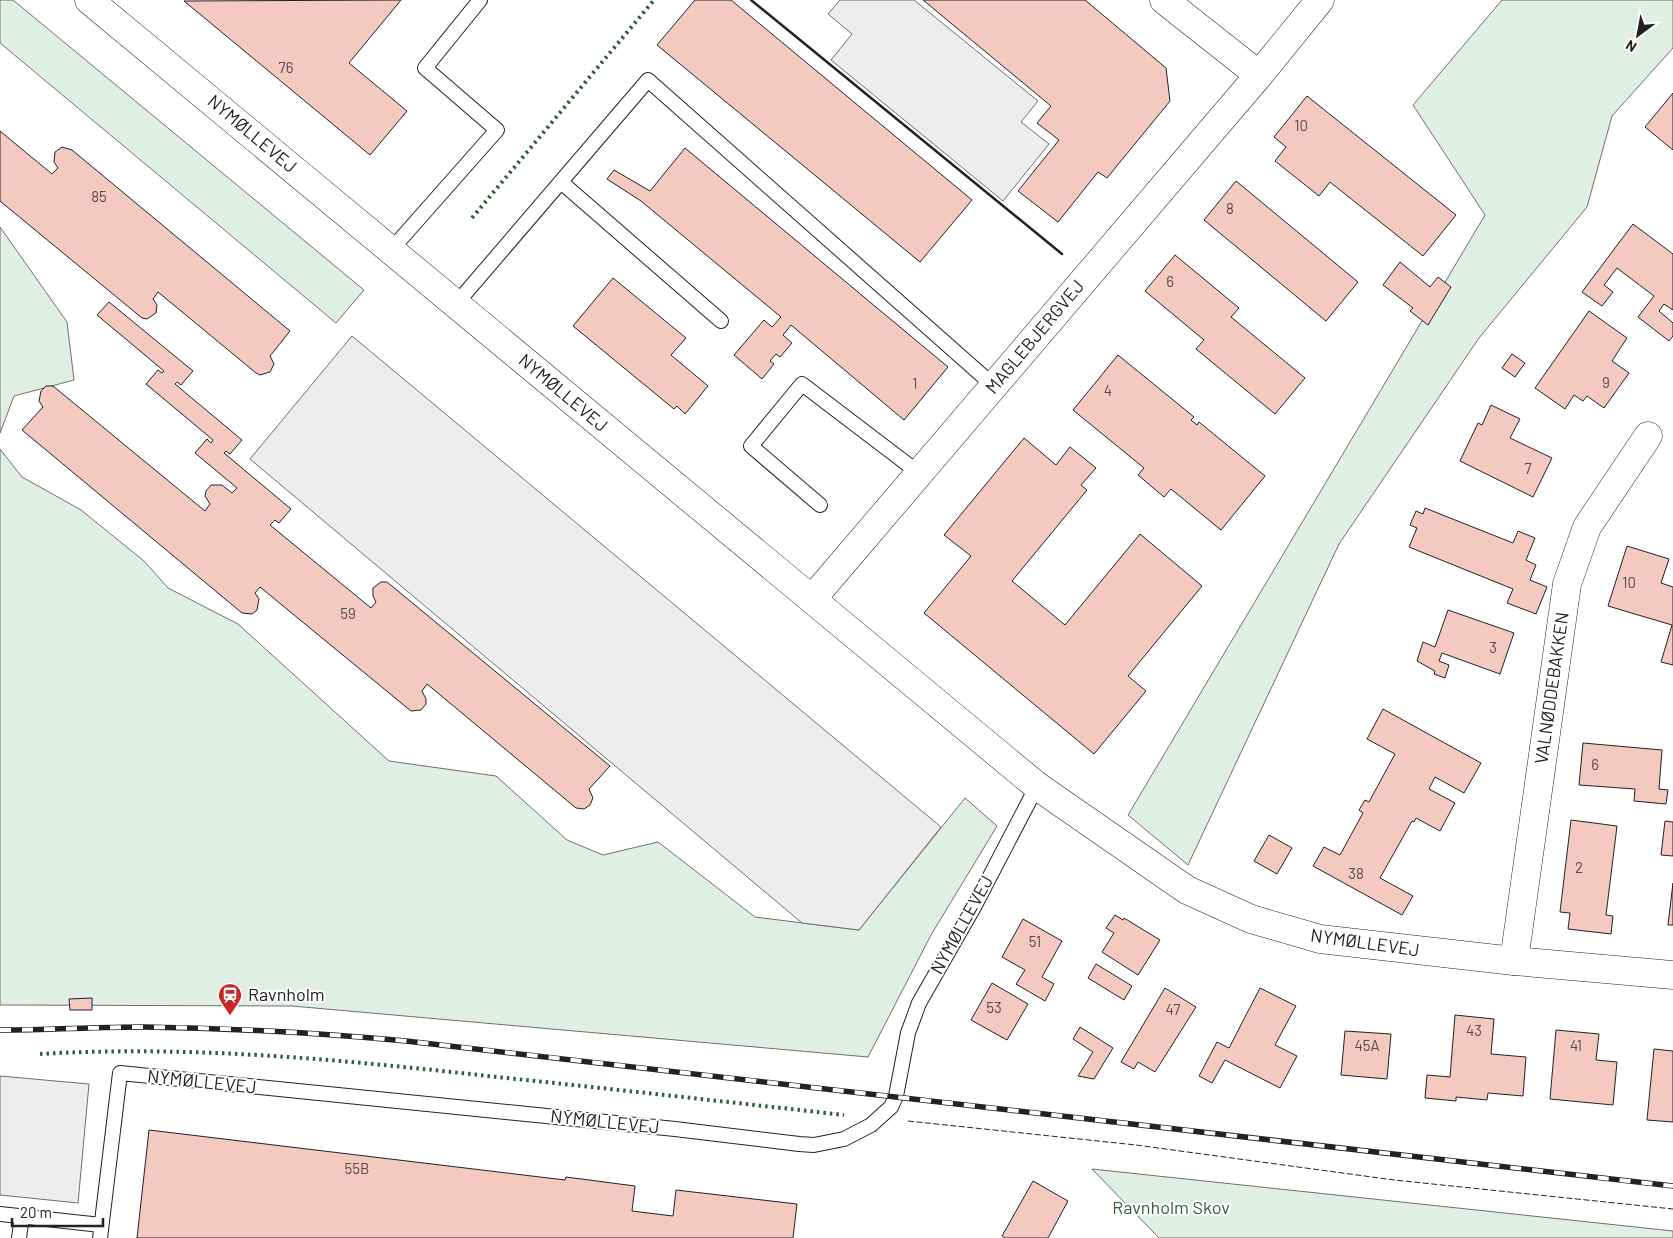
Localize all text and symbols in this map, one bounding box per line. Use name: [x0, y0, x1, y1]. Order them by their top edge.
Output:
north arrow: [1613, 10, 1663, 60]
text: N: [1622, 37, 1639, 56]
house number: 76: [279, 58, 293, 76]
street label: NYMØLLEVEJ: [204, 90, 302, 177]
house number: 10: [1294, 116, 1308, 134]
house number: 85: [91, 187, 107, 205]
house number: 8: [1226, 199, 1234, 217]
house number: 6: [1166, 272, 1174, 290]
street label: MAGLEBJERGVEJ: [980, 275, 1088, 398]
street label: NYMØLLEVEJ: [515, 349, 613, 436]
house number: 9: [1602, 373, 1610, 391]
house number: 1: [912, 374, 918, 392]
house number: 4: [1104, 381, 1112, 399]
house number: 7: [1524, 459, 1532, 477]
house number: 10: [1622, 573, 1636, 591]
house number: 59: [340, 604, 356, 622]
street label: VALNØDDEBAKKEN: [1529, 610, 1573, 765]
house number: 3: [1489, 638, 1497, 656]
house number: 6: [1591, 755, 1599, 773]
house number: 2: [1575, 858, 1583, 876]
house number: 38: [1348, 864, 1364, 882]
street label: NYMØLLEVEJ: [925, 871, 997, 978]
street label: NYMØLLEVEJ: [1309, 923, 1421, 961]
house number: 51: [1029, 932, 1041, 950]
station icon: Ravnholm: [217, 982, 243, 1016]
place label: Ravnholm: [248, 983, 325, 1005]
house number: 53: [986, 998, 1002, 1016]
house number: 47: [1166, 1000, 1180, 1018]
house number: 43: [1466, 1021, 1482, 1039]
house number: 45A: [1354, 1036, 1380, 1054]
house number: 41: [1570, 1036, 1582, 1054]
street label: NYMØLLEVEJ: [146, 1064, 258, 1098]
street label: NYMØLLEVEJ: [549, 1104, 661, 1138]
house number: 55B: [345, 1159, 369, 1177]
scale bar: [12, 1196, 104, 1228]
park label: Ravnholm Skov: [1112, 1196, 1230, 1218]
text: 20 m: [20, 1203, 52, 1221]

